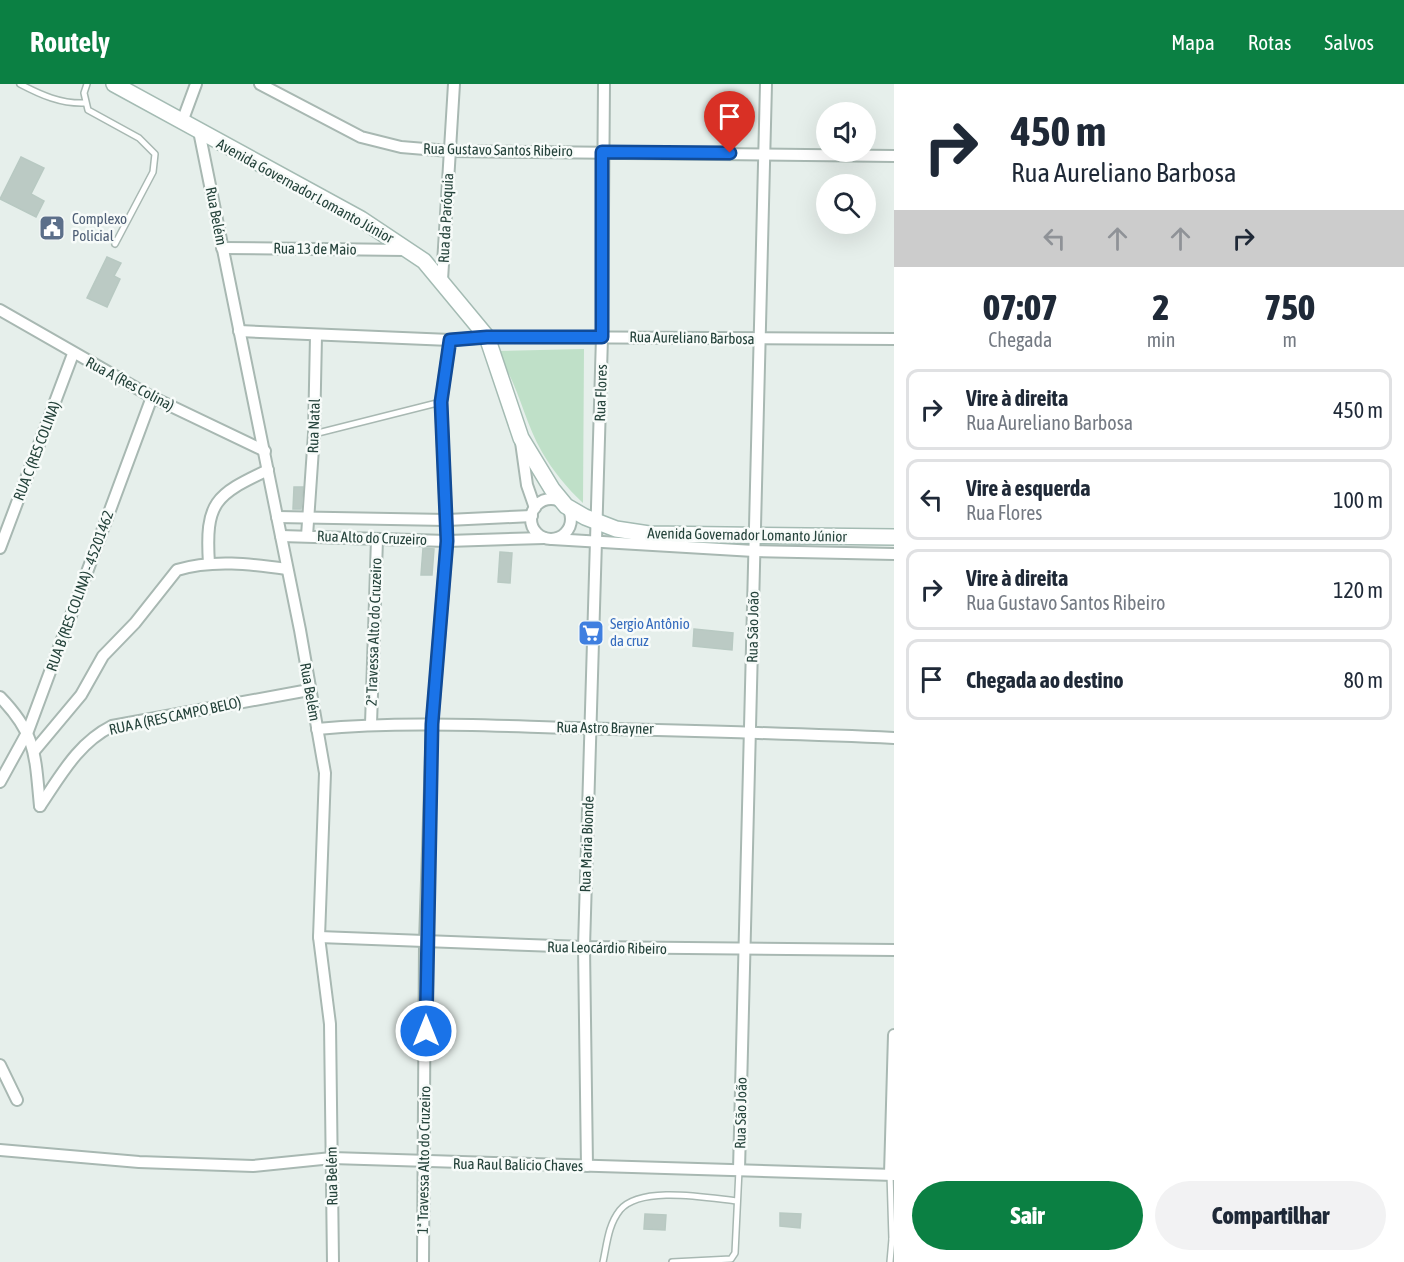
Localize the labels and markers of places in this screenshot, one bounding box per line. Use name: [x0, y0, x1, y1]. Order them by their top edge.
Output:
pin: [704, 91, 755, 153]
place label: Complexo Policial: [72, 210, 127, 244]
public building icon: Complexo Policial: [37, 213, 67, 243]
place label: Sergio Antônio da cruz: [610, 615, 690, 649]
supermarket icon: Sergio Antônio da cruz: [576, 618, 606, 648]

